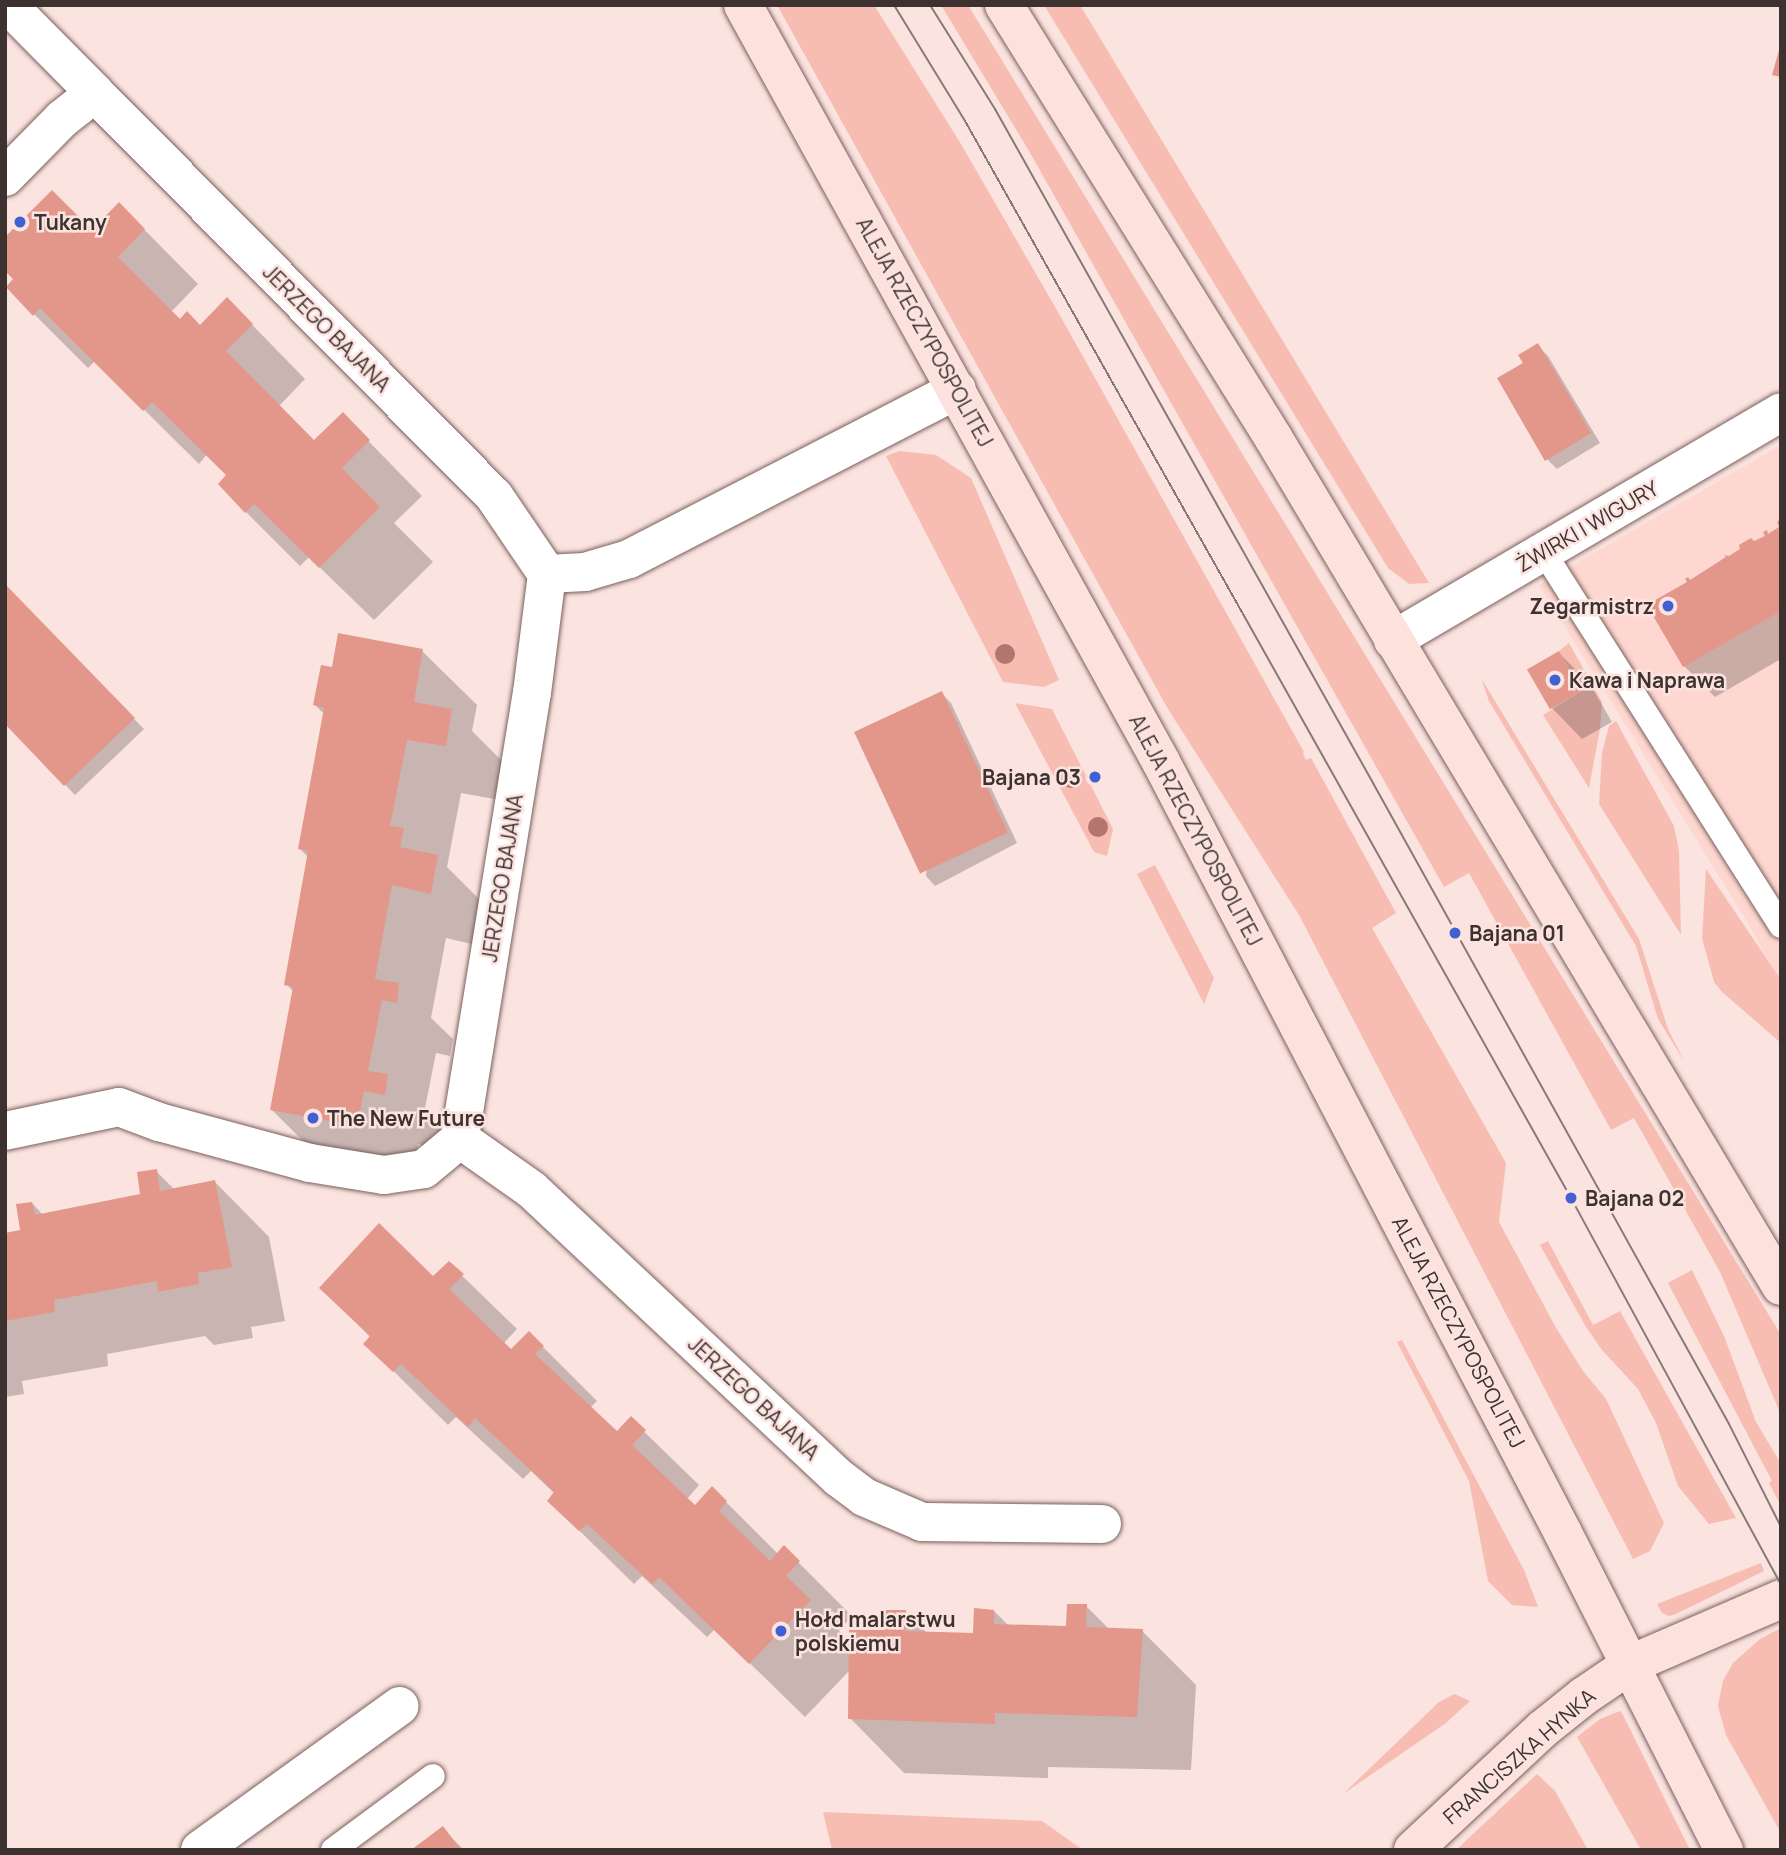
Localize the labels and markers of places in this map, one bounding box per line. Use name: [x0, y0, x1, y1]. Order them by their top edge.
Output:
place label: Tukany: [34, 209, 107, 235]
marker: Tukany: [12, 214, 28, 230]
place label: Zegarmistrz: [1529, 593, 1654, 619]
marker: Zegarmistrz: [1660, 598, 1676, 614]
place label: Kawa i Naprawa: [1569, 667, 1725, 693]
marker: Kawa i Naprawa: [1547, 672, 1563, 688]
place label: Bajana 03: [982, 764, 1081, 790]
marker: Bajana 03: [1087, 769, 1103, 785]
place label: Bajana 01: [1469, 920, 1565, 946]
marker: Bajana 01: [1447, 925, 1463, 941]
place label: The New Future: [327, 1105, 485, 1131]
marker: The New Future: [305, 1110, 321, 1126]
place label: Bajana 02: [1585, 1185, 1684, 1211]
marker: Bajana 02: [1563, 1190, 1579, 1206]
place label: Hołd malarstwu polskiemu: [795, 1606, 956, 1656]
marker: Hołd malarstwu polskiemu: [773, 1623, 789, 1639]

